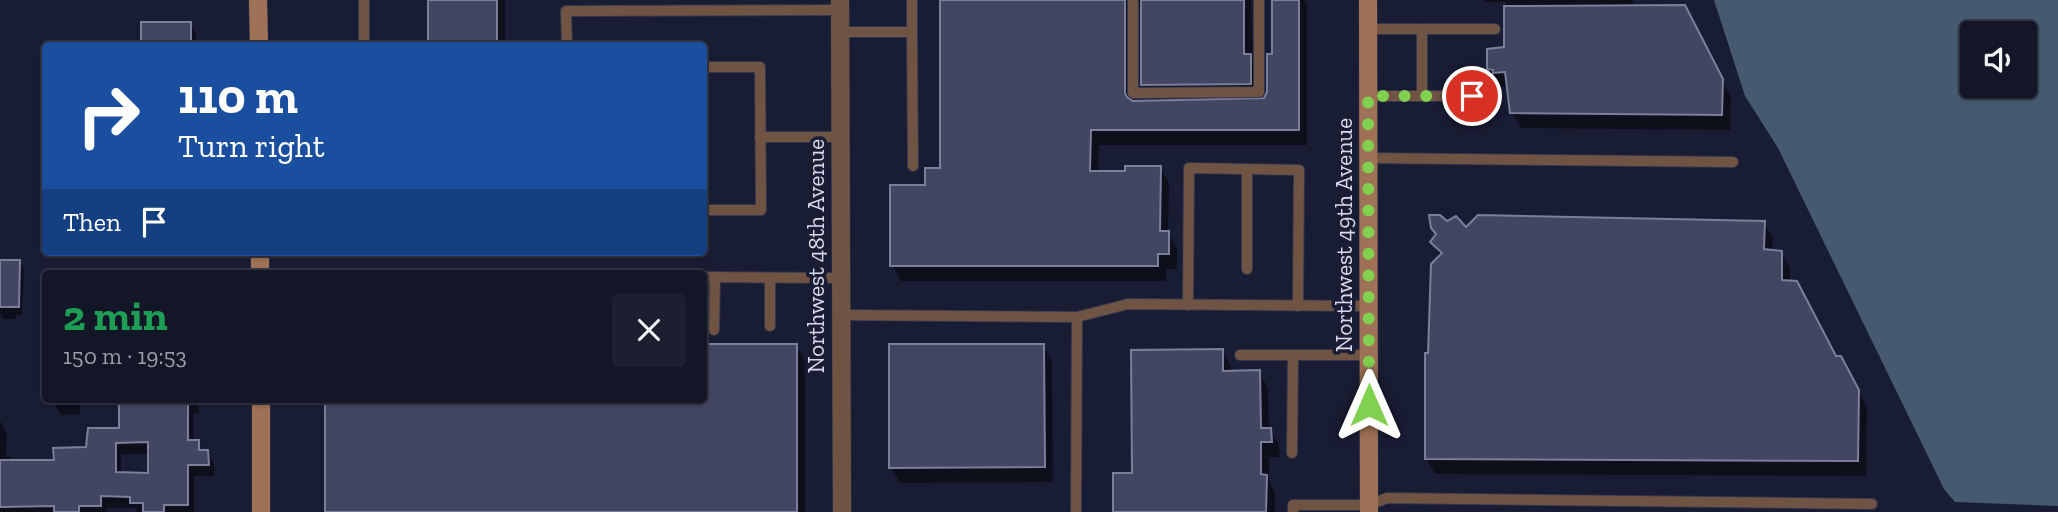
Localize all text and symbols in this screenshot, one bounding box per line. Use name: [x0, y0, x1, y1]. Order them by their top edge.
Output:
map controls: [1960, 21, 2037, 98]
button: sound: [1960, 21, 2037, 98]
pin: [1442, 66, 1502, 126]
text: 110 m: [178, 67, 298, 126]
icon: right: [63, 70, 154, 161]
icon: arrive: [1453, 77, 1491, 115]
street label: Northwest 49th Avenue: [1330, 118, 1358, 352]
text: Turn right: [178, 127, 325, 165]
street label: Northwest 48th Avenue: [802, 139, 830, 373]
icon: arrive: [135, 203, 173, 241]
text: Then: [63, 206, 121, 238]
text: 2 min: [63, 290, 168, 341]
button: close: [612, 293, 686, 367]
text: 150 m · 19:53: [63, 342, 187, 370]
position arrow: [1332, 368, 1406, 442]

